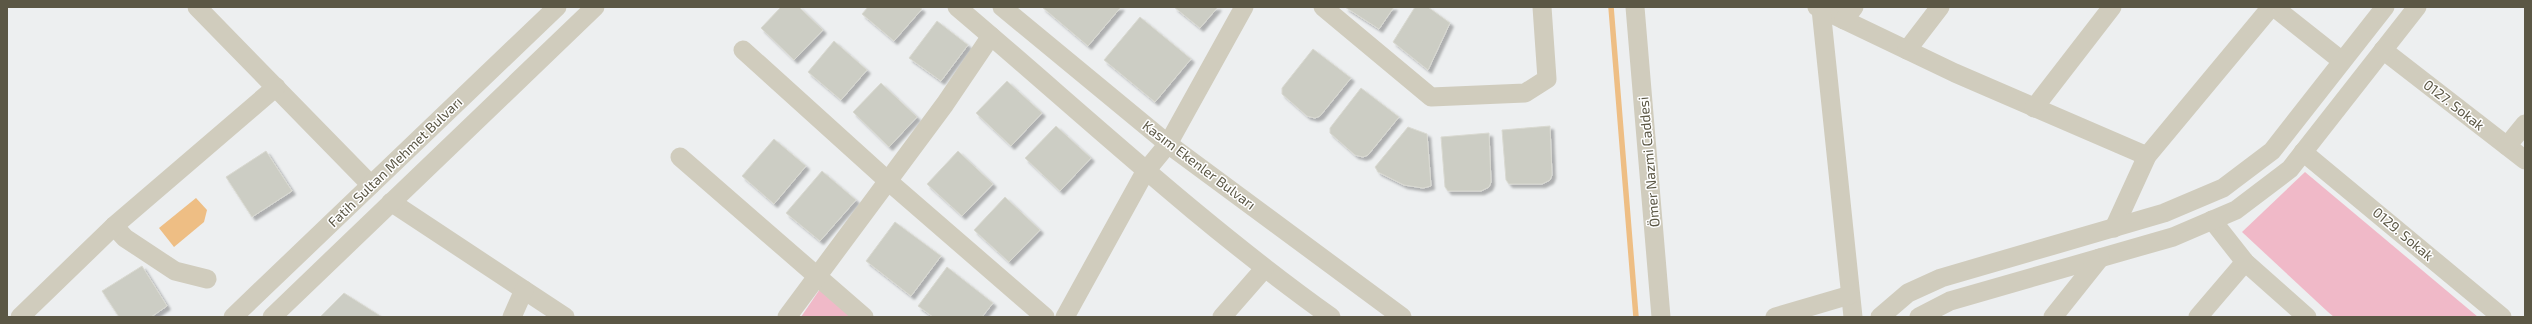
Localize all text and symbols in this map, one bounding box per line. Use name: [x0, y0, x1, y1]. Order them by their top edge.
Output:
street label: 0127. Sokak: [2421, 76, 2488, 134]
street label: Fatih Sultan Mehmet Bulvarı: [324, 93, 465, 230]
street label: Ömer Nazmi Caddesi: [1634, 96, 1663, 228]
street label: Kasım Ekenler Bulvarı: [1139, 117, 1259, 213]
street label: 0129. Sokak: [2370, 203, 2437, 264]

